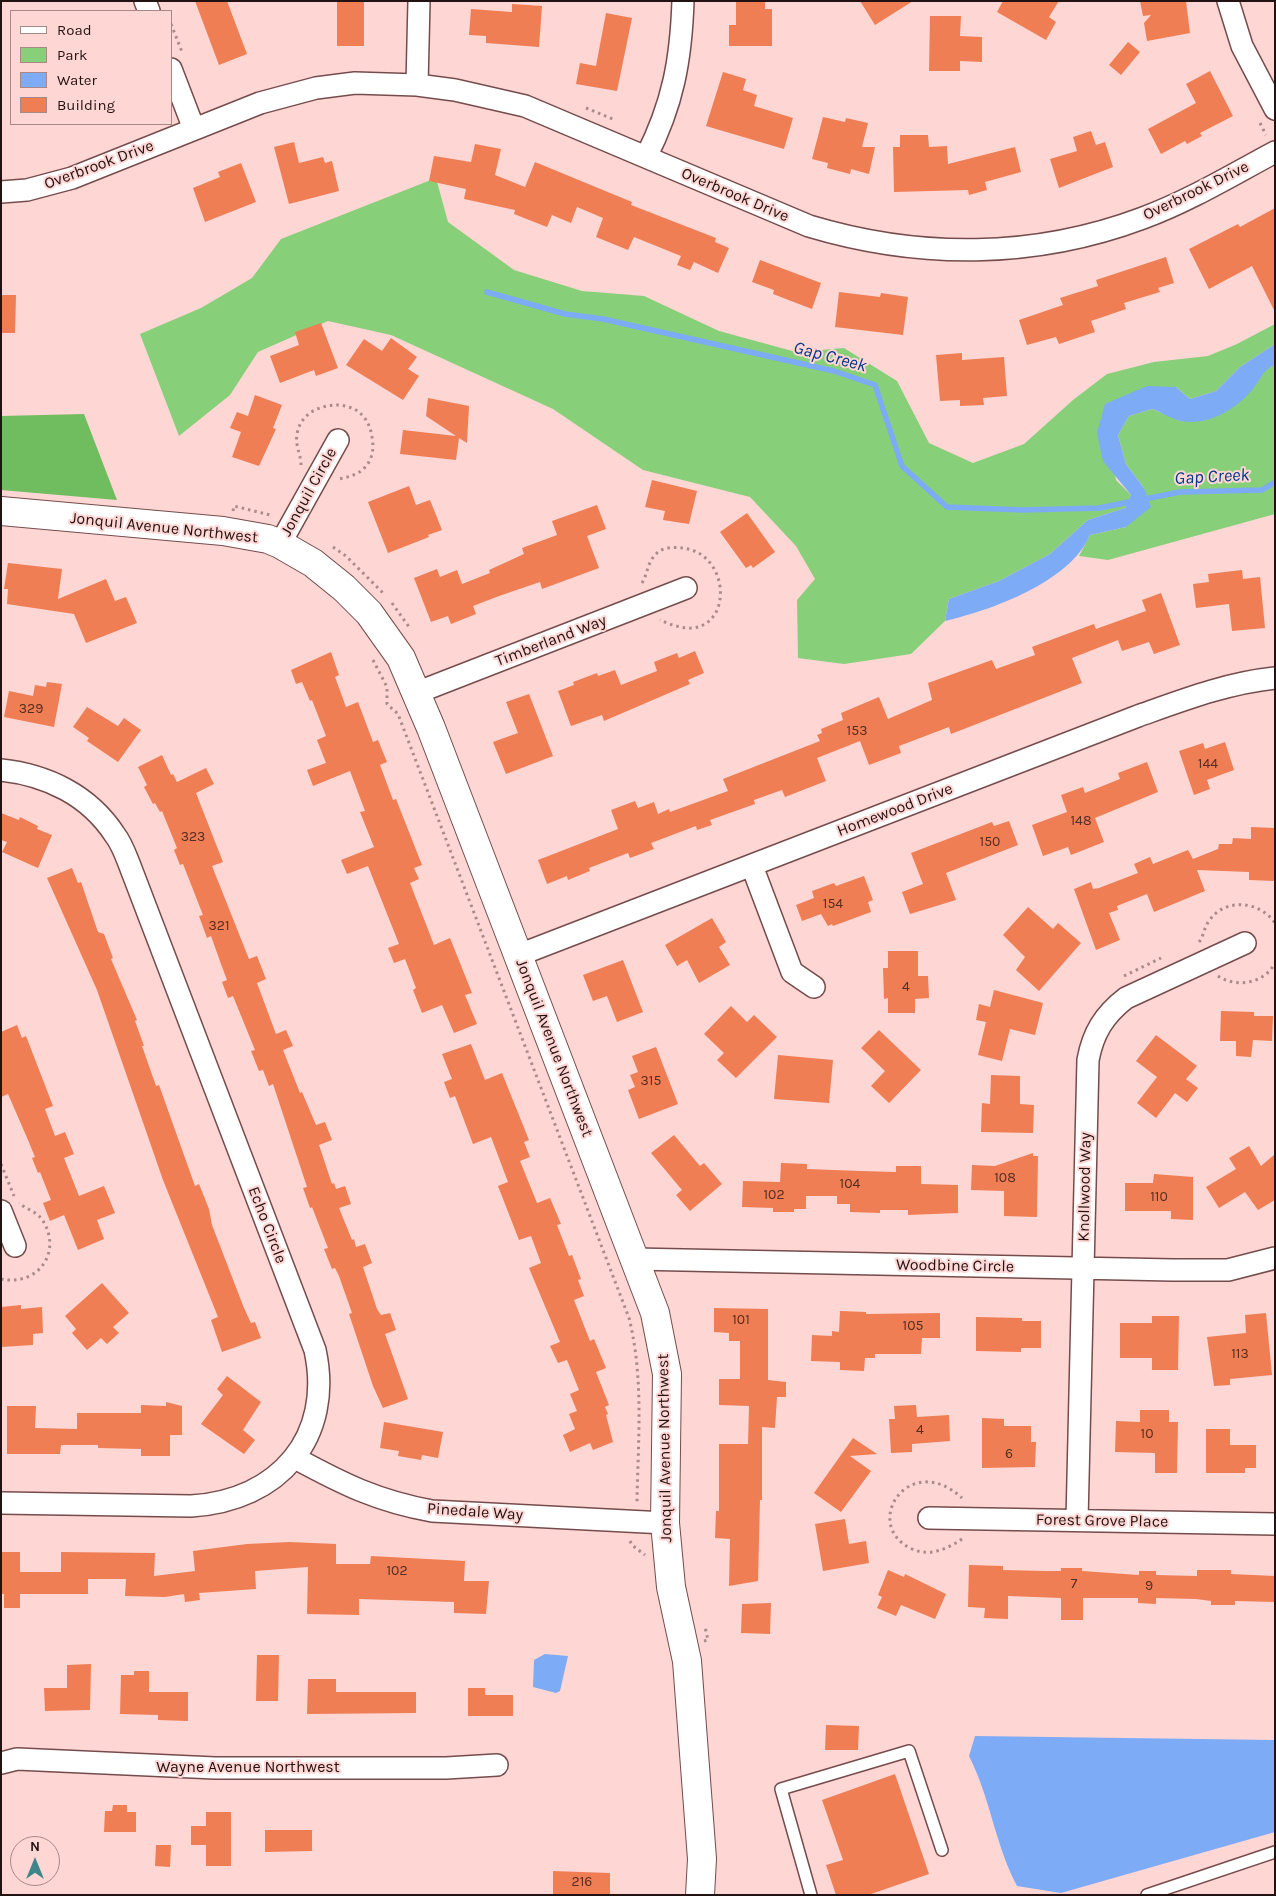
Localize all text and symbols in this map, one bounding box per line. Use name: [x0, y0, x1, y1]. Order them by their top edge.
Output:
legend: [10, 10, 172, 125]
text: Road: [57, 21, 92, 39]
text: Park: [57, 46, 87, 64]
text: Water: [57, 71, 97, 89]
text: Building: [57, 96, 115, 114]
street label: Overbrook Drive: [42, 136, 156, 194]
street label: Overbrook Drive: [1140, 157, 1252, 225]
street label: Overbrook Drive: [678, 164, 792, 226]
water label: Gap Creek: [791, 337, 869, 377]
street label: Jonquil Circle: [277, 444, 341, 540]
water label: Gap Creek: [1174, 464, 1250, 490]
street label: Jonquil Avenue Northwest: [69, 509, 259, 547]
street label: Timberland Way: [493, 611, 609, 671]
house number: 329: [19, 701, 43, 717]
house number: 153: [847, 723, 867, 739]
house number: 144: [1198, 756, 1218, 772]
street label: Homewood Drive: [834, 779, 956, 841]
house number: 148: [1070, 813, 1092, 829]
house number: 323: [181, 829, 205, 845]
house number: 150: [980, 834, 1000, 850]
house number: 154: [823, 896, 843, 912]
house number: 321: [208, 918, 230, 934]
street label: Jonquil Avenue Northwest: [511, 956, 597, 1140]
house number: 4: [902, 979, 910, 995]
house number: 315: [641, 1073, 661, 1089]
street label: Knollwood Way: [1074, 1132, 1096, 1242]
house number: 108: [994, 1170, 1016, 1186]
house number: 104: [840, 1176, 860, 1192]
street label: Echo Circle: [244, 1184, 290, 1266]
house number: 102: [763, 1187, 785, 1203]
house number: 110: [1150, 1189, 1168, 1205]
street label: Woodbine Circle: [896, 1255, 1014, 1277]
house number: 101: [732, 1312, 750, 1328]
house number: 105: [903, 1318, 923, 1334]
house number: 113: [1231, 1346, 1249, 1362]
street label: Jonquil Avenue Northwest: [654, 1353, 676, 1543]
house number: 4: [916, 1422, 924, 1438]
house number: 10: [1141, 1426, 1153, 1442]
house number: 6: [1005, 1446, 1013, 1462]
street label: Pinedale Way: [426, 1499, 524, 1525]
street label: Forest Grove Place: [1036, 1510, 1168, 1532]
house number: 102: [386, 1563, 408, 1579]
house number: 7: [1071, 1576, 1077, 1592]
house number: 9: [1145, 1578, 1153, 1594]
street label: Wayne Avenue Northwest: [156, 1757, 340, 1777]
north arrow: [10, 1836, 60, 1886]
text: N: [30, 1838, 40, 1855]
house number: 216: [572, 1874, 592, 1890]

